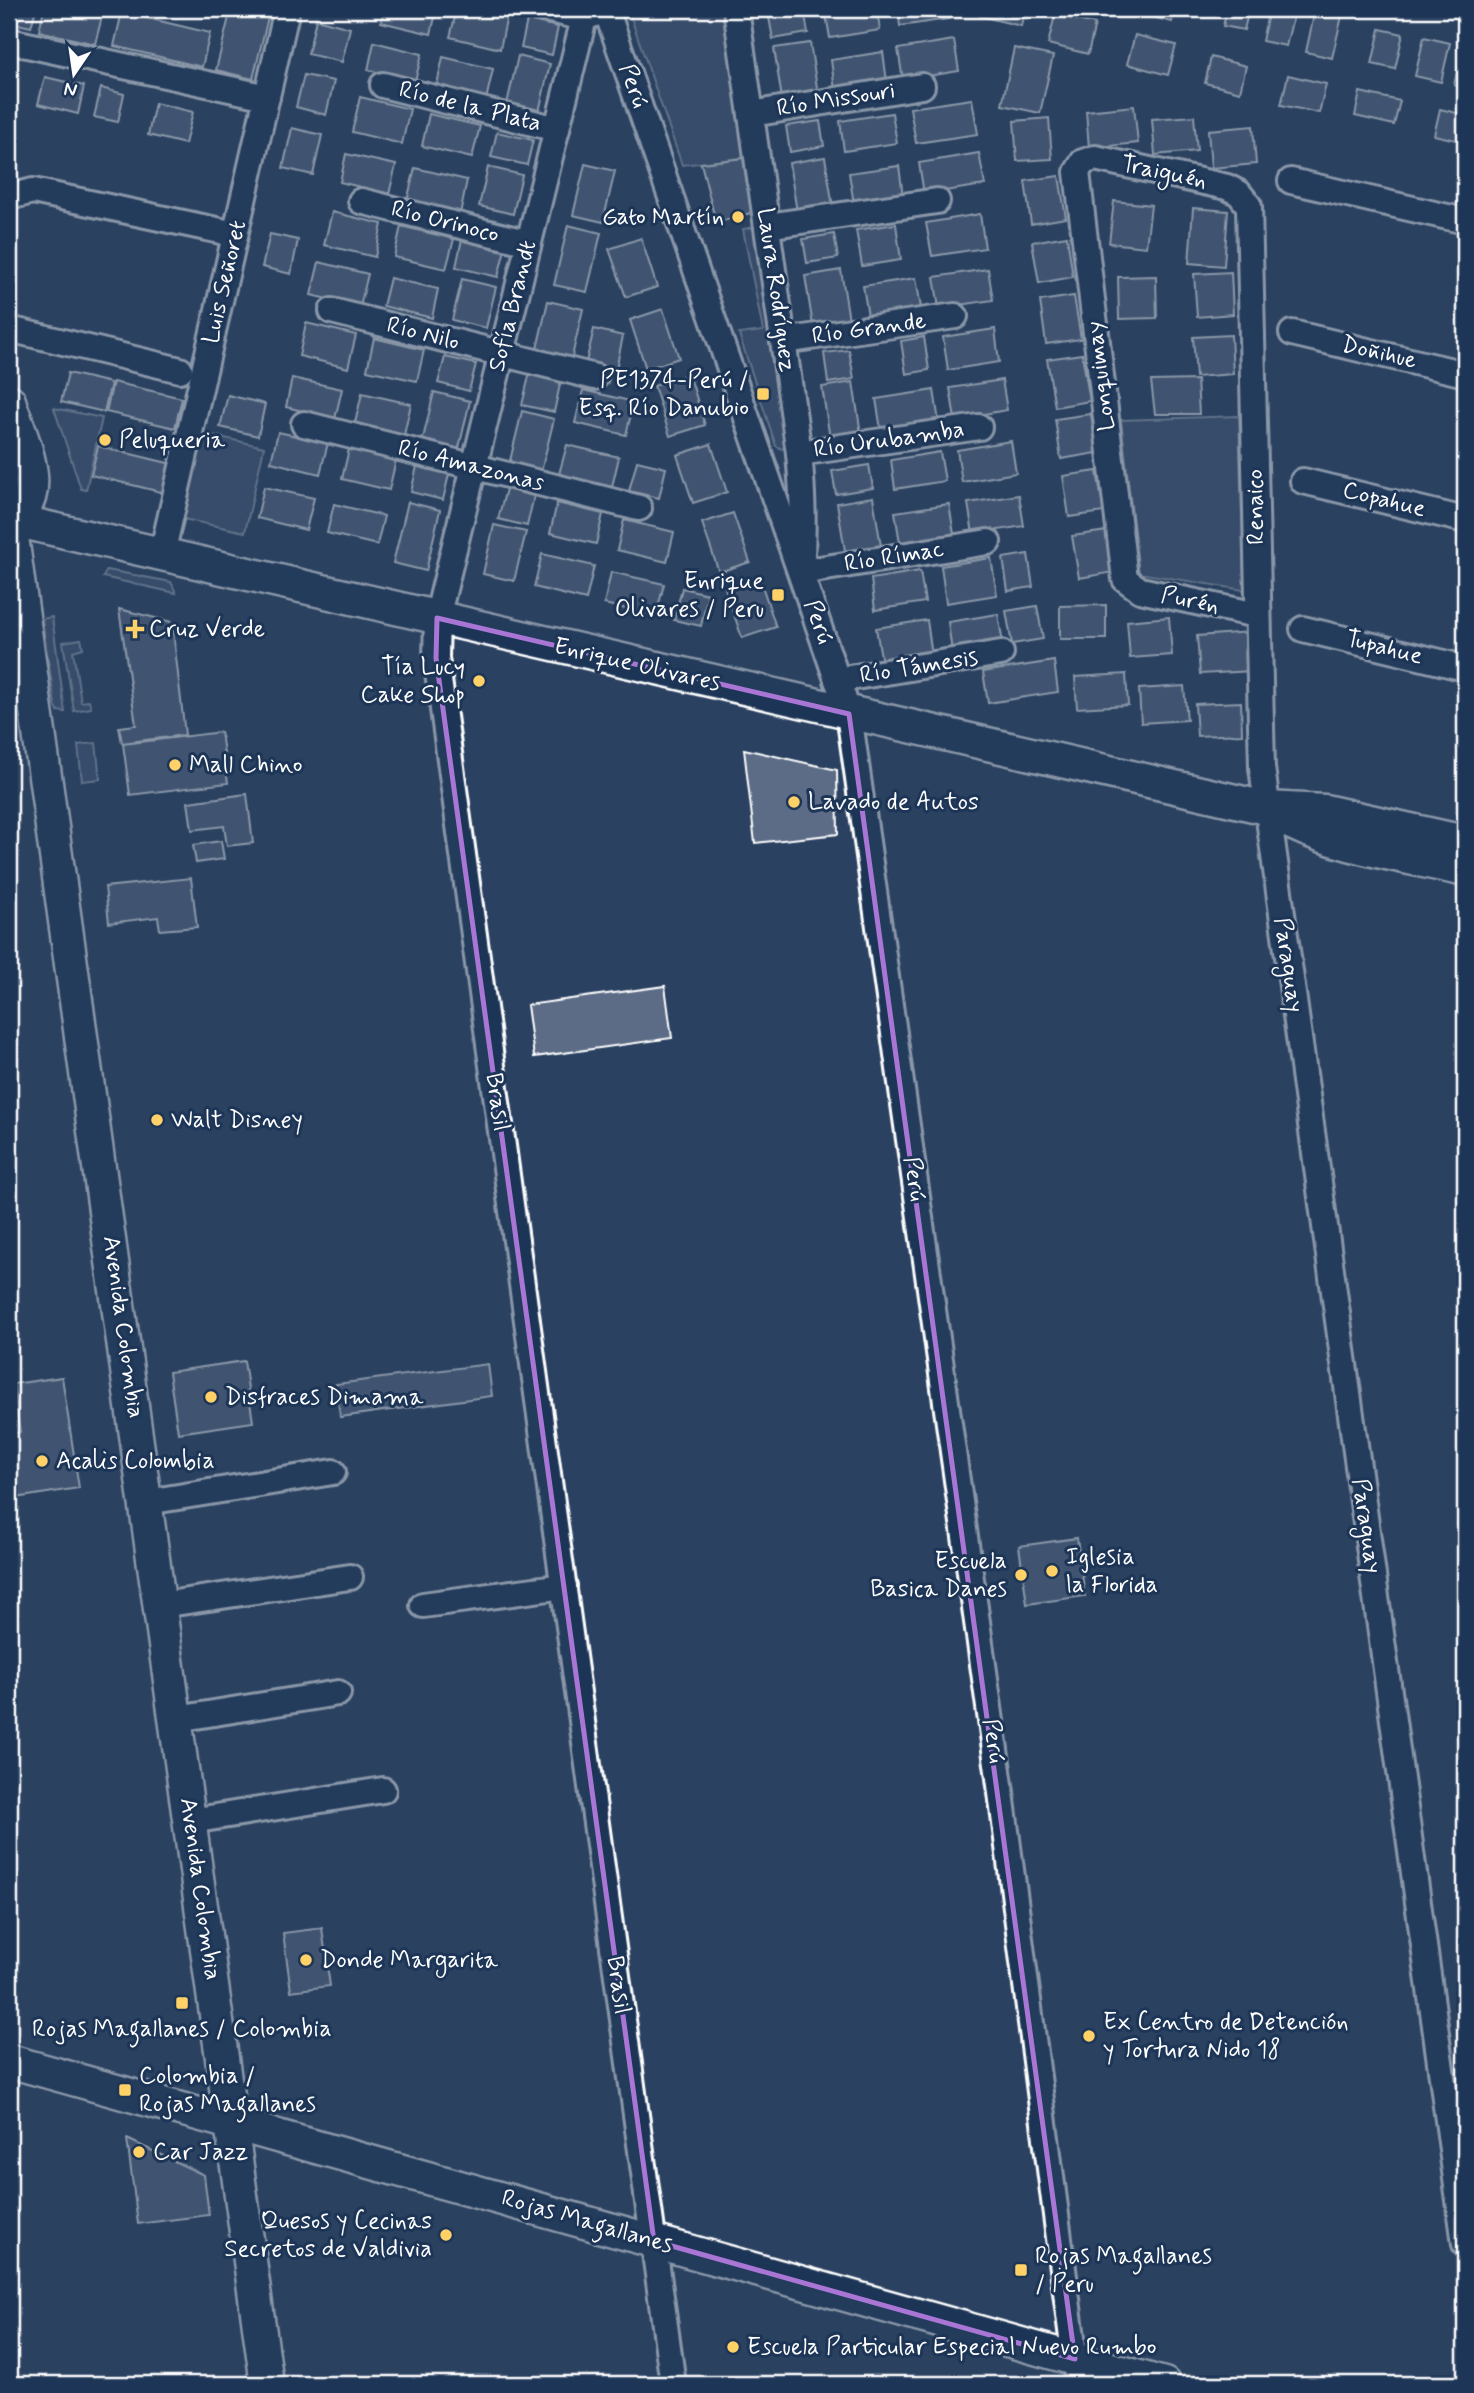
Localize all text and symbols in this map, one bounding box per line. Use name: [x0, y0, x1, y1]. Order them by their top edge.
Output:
north arrow: [38, 38, 108, 108]
street label: Perú: [611, 60, 655, 112]
street label: Río de la Plata: [396, 74, 544, 140]
text: N: [62, 75, 79, 103]
street label: Río Missouri: [774, 75, 898, 125]
street label: Traiguén: [1118, 149, 1210, 199]
street label: Río Orinoco: [388, 194, 502, 250]
place label: Gato Martín: [602, 202, 724, 233]
street label: Laura Rodríguez: [749, 206, 803, 374]
marker: Gato Martín: [730, 209, 746, 225]
street label: Luis Señoret: [196, 217, 254, 347]
street label: Sofía Brandt: [482, 237, 544, 375]
street label: Río Grande: [810, 306, 928, 352]
street label: Río Nilo: [383, 310, 463, 358]
street label: Lonquimay: [1079, 319, 1123, 433]
street label: Doñihue: [1338, 329, 1420, 377]
place label: PE1374-Perú / Esq. Río Danubio: [578, 365, 749, 424]
marker: PE1374-Perú / Esq. Río Danubio: [755, 386, 771, 402]
street label: Río Urubamba: [812, 414, 966, 466]
place label: Peluqueria: [119, 425, 226, 456]
marker: Peluqueria: [97, 432, 113, 448]
street label: Río Amazonas: [395, 433, 548, 499]
street label: Renaico: [1240, 469, 1272, 545]
street label: Copahue: [1339, 475, 1429, 525]
street label: Río Rímac: [842, 534, 946, 580]
place label: Enrique Olivares / Peru: [615, 566, 764, 625]
street label: Purén: [1158, 580, 1222, 622]
marker: Enrique Olivares / Peru: [770, 587, 786, 603]
street label: Perú: [796, 596, 840, 648]
place label: Cruz Verde: [149, 614, 265, 645]
marker: Cruz Verde: [127, 621, 143, 637]
street label: Tupahue: [1342, 623, 1426, 673]
street label: Enrique Olivares: [551, 631, 723, 699]
street label: Río Támesis: [858, 642, 980, 692]
place label: Tía Lucy Cake Shop: [361, 652, 465, 711]
marker: Tía Lucy Cake Shop: [471, 673, 487, 689]
place label: Mall Chino: [189, 750, 302, 781]
marker: Mall Chino: [167, 757, 183, 773]
place label: Lavado de Autos: [808, 787, 979, 818]
marker: Lavado de Autos: [786, 794, 802, 810]
street label: Paraguay: [1264, 915, 1310, 1015]
street label: Brasil: [478, 1071, 516, 1133]
place label: Walt Disney: [171, 1105, 303, 1136]
marker: Walt Disney: [149, 1112, 165, 1128]
street label: Perú: [896, 1155, 932, 1204]
street label: Avenida Colombia: [95, 1234, 151, 1420]
place label: Disfraces Dimama: [225, 1382, 424, 1413]
marker: Disfraces Dimama: [203, 1389, 219, 1405]
place label: Acalis Colombia: [56, 1446, 215, 1477]
marker: Acalis Colombia: [34, 1453, 50, 1469]
street label: Paraguay: [1342, 1476, 1388, 1576]
place label: Iglesia la Florida: [1066, 1542, 1158, 1601]
place label: Escuela Basica Danes: [870, 1546, 1007, 1605]
marker: Iglesia la Florida: [1044, 1563, 1060, 1579]
marker: Escuela Basica Danes: [1013, 1567, 1029, 1583]
street label: Perú: [975, 1717, 1011, 1766]
street label: Avenida Colombia: [172, 1796, 228, 1982]
place label: Donde Margarita: [320, 1945, 498, 1978]
marker: Donde Margarita: [298, 1952, 314, 1968]
street label: Brasil: [599, 1954, 637, 2016]
marker: Rojas Magallanes / Colombia: [174, 1995, 190, 2011]
place label: Ex Centro de Detención y Tortura Nido 18: [1103, 2007, 1349, 2066]
place label: Rojas Magallanes / Colombia: [32, 2014, 332, 2048]
marker: Ex Centro de Detención y Tortura Nido 18: [1081, 2028, 1097, 2044]
place label: Colombia / Rojas Magallanes: [139, 2061, 316, 2123]
marker: Colombia / Rojas Magallanes: [117, 2082, 133, 2098]
place label: Car Jazz: [153, 2137, 248, 2168]
marker: Car Jazz: [131, 2144, 147, 2160]
street label: Rojas Magallanes: [497, 2183, 676, 2264]
place label: Quesos y Cecinas Secretos de Valdivia: [224, 2206, 432, 2265]
marker: Quesos y Cecinas Secretos de Valdivia: [438, 2227, 454, 2243]
place label: Rojas Magallanes / Peru: [1035, 2241, 1212, 2300]
marker: Rojas Magallanes / Peru: [1013, 2262, 1029, 2278]
place label: Escuela Particular Especial Nuevo Rumbo: [747, 2332, 1157, 2363]
marker: Escuela Particular Especial Nuevo Rumbo: [725, 2339, 741, 2355]

